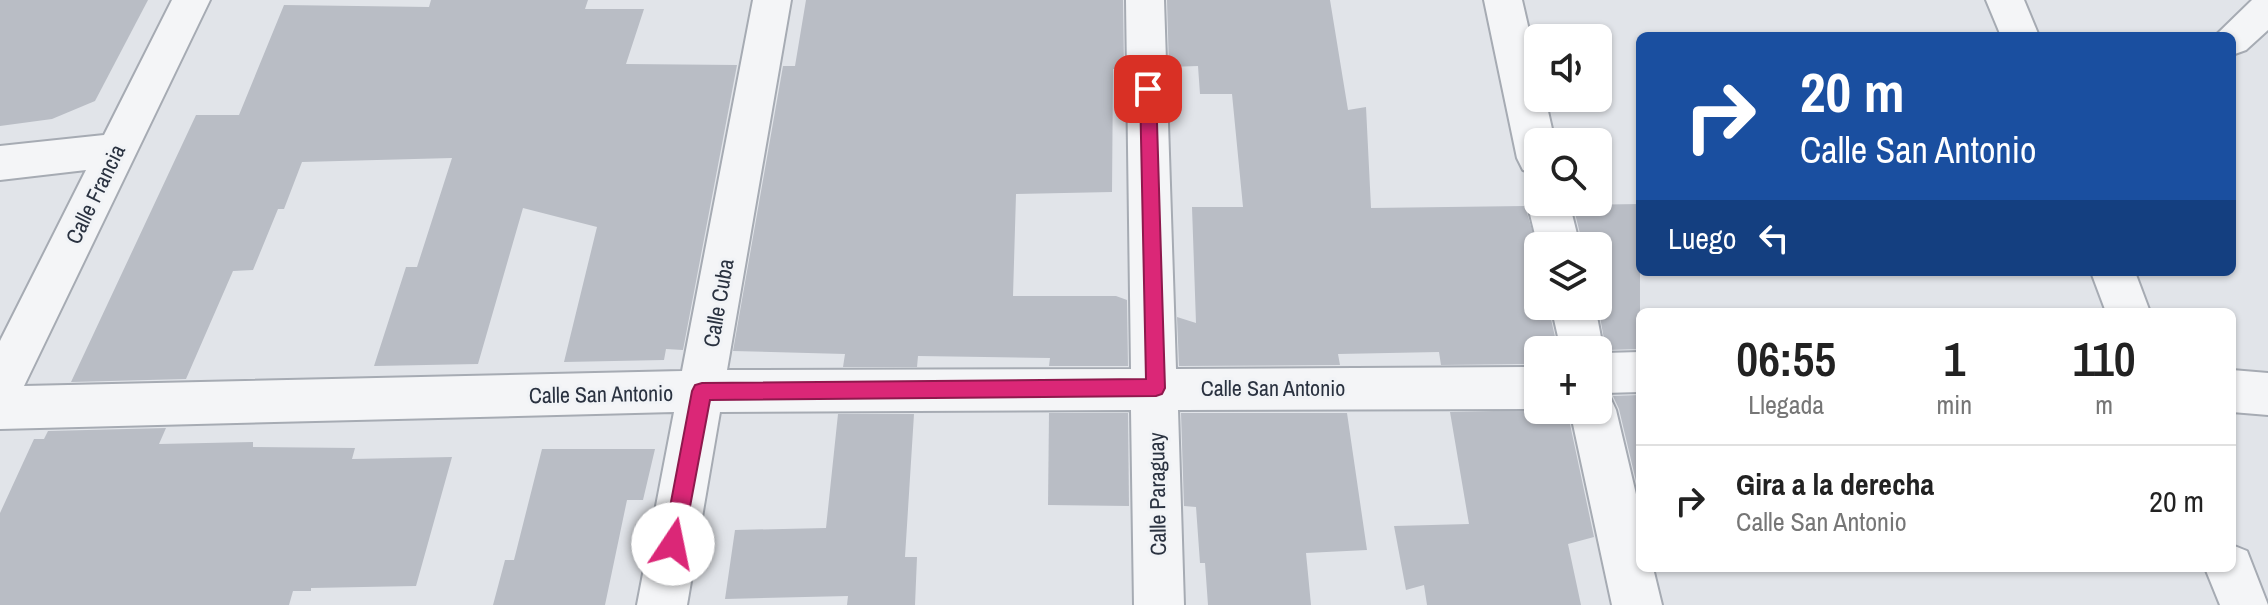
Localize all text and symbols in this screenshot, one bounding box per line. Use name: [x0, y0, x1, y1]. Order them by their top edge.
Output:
map controls: [1524, 24, 1612, 424]
button: sound: [1524, 24, 1612, 112]
text: 20 m: [1800, 54, 1905, 129]
pin: [1114, 55, 1182, 123]
icon: right: [1668, 64, 1772, 168]
icon: arrive: [1126, 67, 1170, 111]
text: Calle San Antonio: [1800, 126, 2036, 174]
button: search: [1524, 128, 1612, 216]
street label: Calle Francia: [58, 139, 132, 249]
icon: left: [1752, 216, 1796, 260]
text: Luego: [1668, 218, 1736, 258]
button: layers: [1524, 232, 1612, 320]
street label: Calle Cuba: [695, 256, 741, 350]
text: 06:55: [1736, 326, 1836, 391]
text: 1: [1943, 326, 1965, 391]
text: 110: [2072, 326, 2136, 391]
button: +: [1524, 336, 1612, 424]
street label: Calle San Antonio: [1201, 373, 1345, 403]
street label: Calle San Antonio: [529, 378, 673, 410]
text: Llegada: [1748, 387, 1824, 422]
text: min: [1937, 387, 1972, 422]
text: m: [2095, 387, 2113, 422]
street label: Calle Paraguay: [1141, 432, 1173, 556]
text: Gira a la derecha: [1736, 464, 1934, 504]
icon: right: [1668, 479, 1712, 523]
text: 20 m: [2149, 481, 2204, 521]
position arrow: [631, 502, 715, 586]
text: Calle San Antonio: [1736, 504, 1907, 539]

